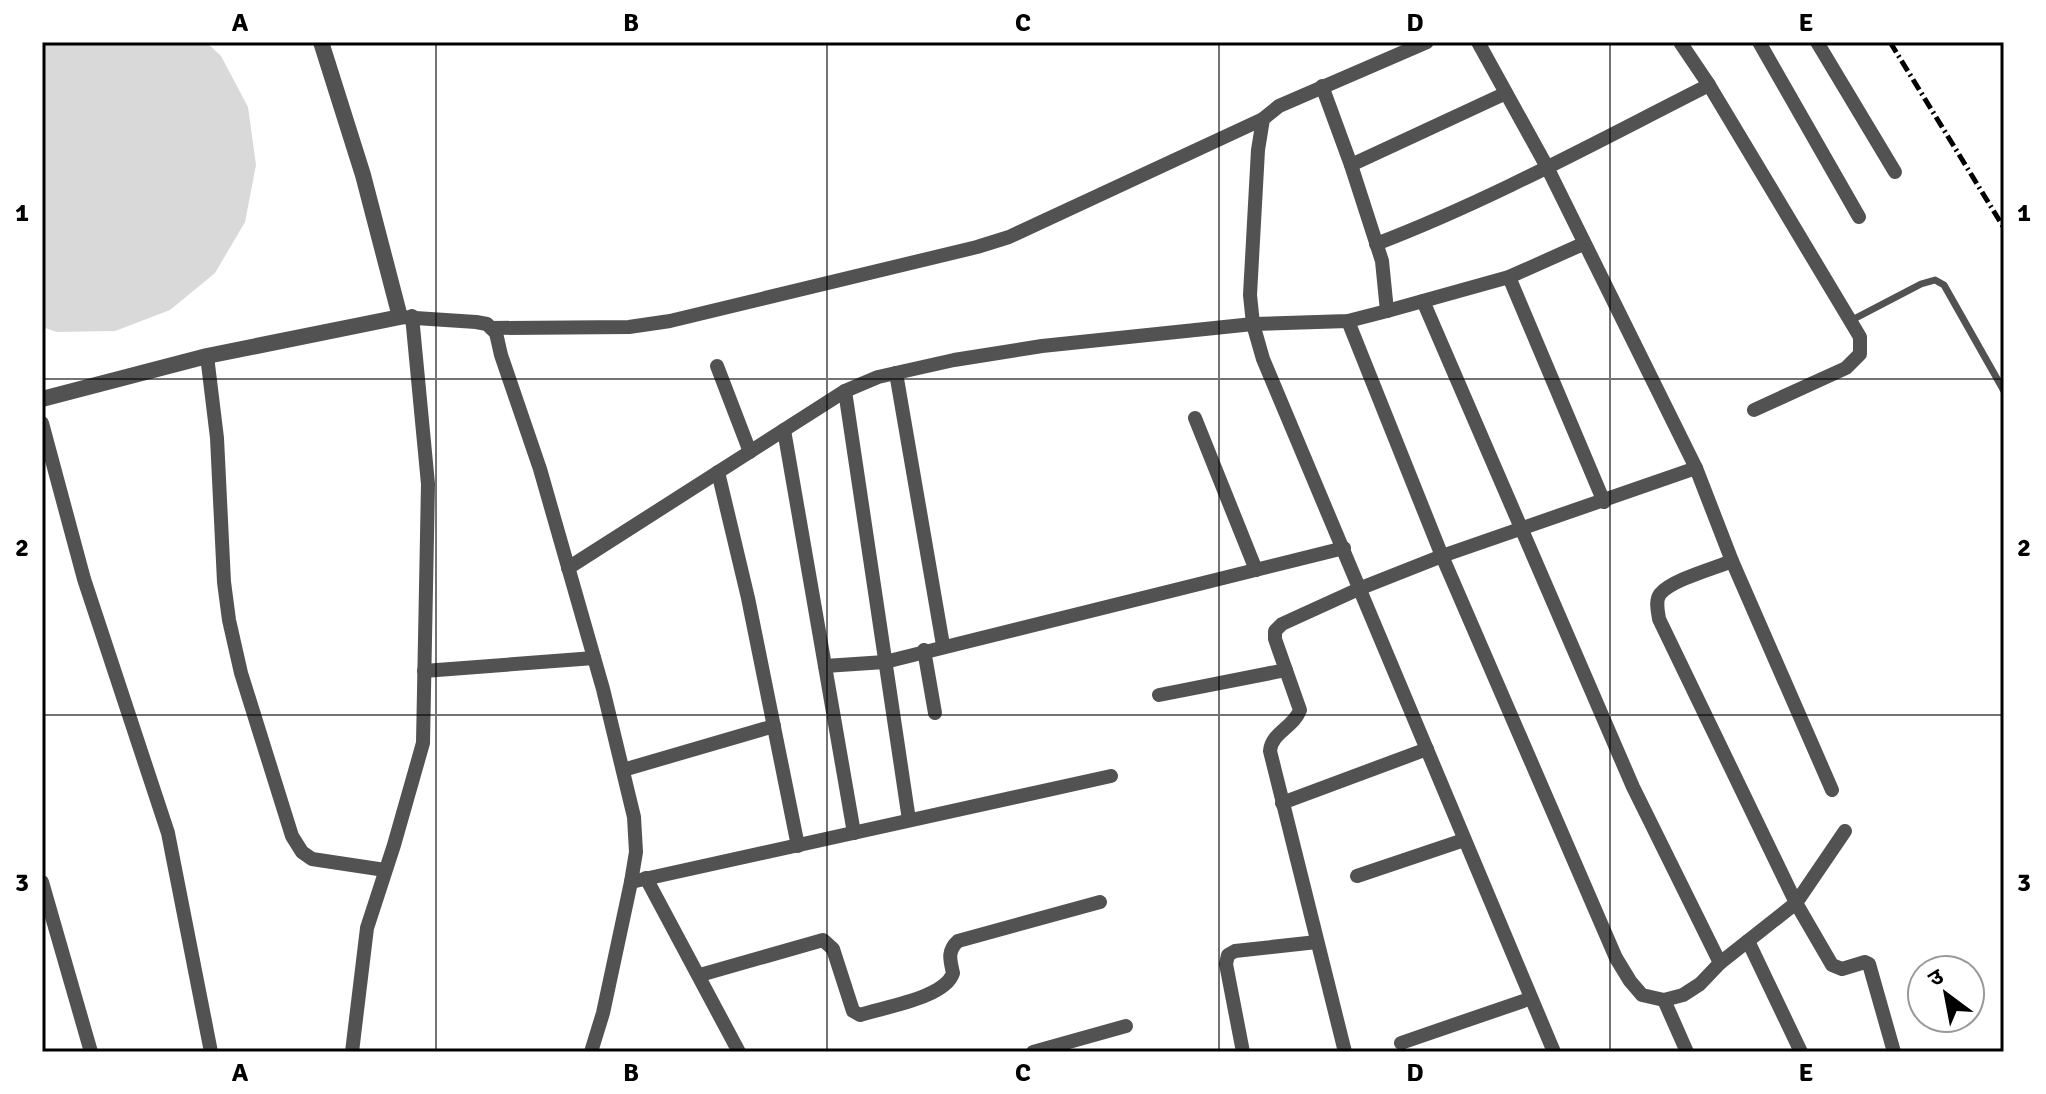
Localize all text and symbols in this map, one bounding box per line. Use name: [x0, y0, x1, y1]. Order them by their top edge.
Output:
text: A: [232, 7, 249, 39]
text: B: [623, 7, 639, 39]
text: C: [1015, 7, 1031, 39]
text: D: [1406, 7, 1424, 39]
text: E: [1799, 7, 1813, 39]
text: 1: [15, 197, 29, 229]
text: 1: [2017, 197, 2031, 229]
text: 2: [15, 532, 29, 564]
text: 2: [2017, 532, 2031, 564]
text: 3: [15, 867, 29, 899]
text: 3: [2017, 867, 2031, 899]
north arrow: [1906, 954, 1986, 1034]
text: उ: [1923, 962, 1949, 992]
text: A: [232, 1057, 249, 1089]
text: B: [623, 1057, 639, 1089]
text: C: [1015, 1057, 1031, 1089]
text: D: [1406, 1057, 1424, 1089]
text: E: [1799, 1057, 1813, 1089]

